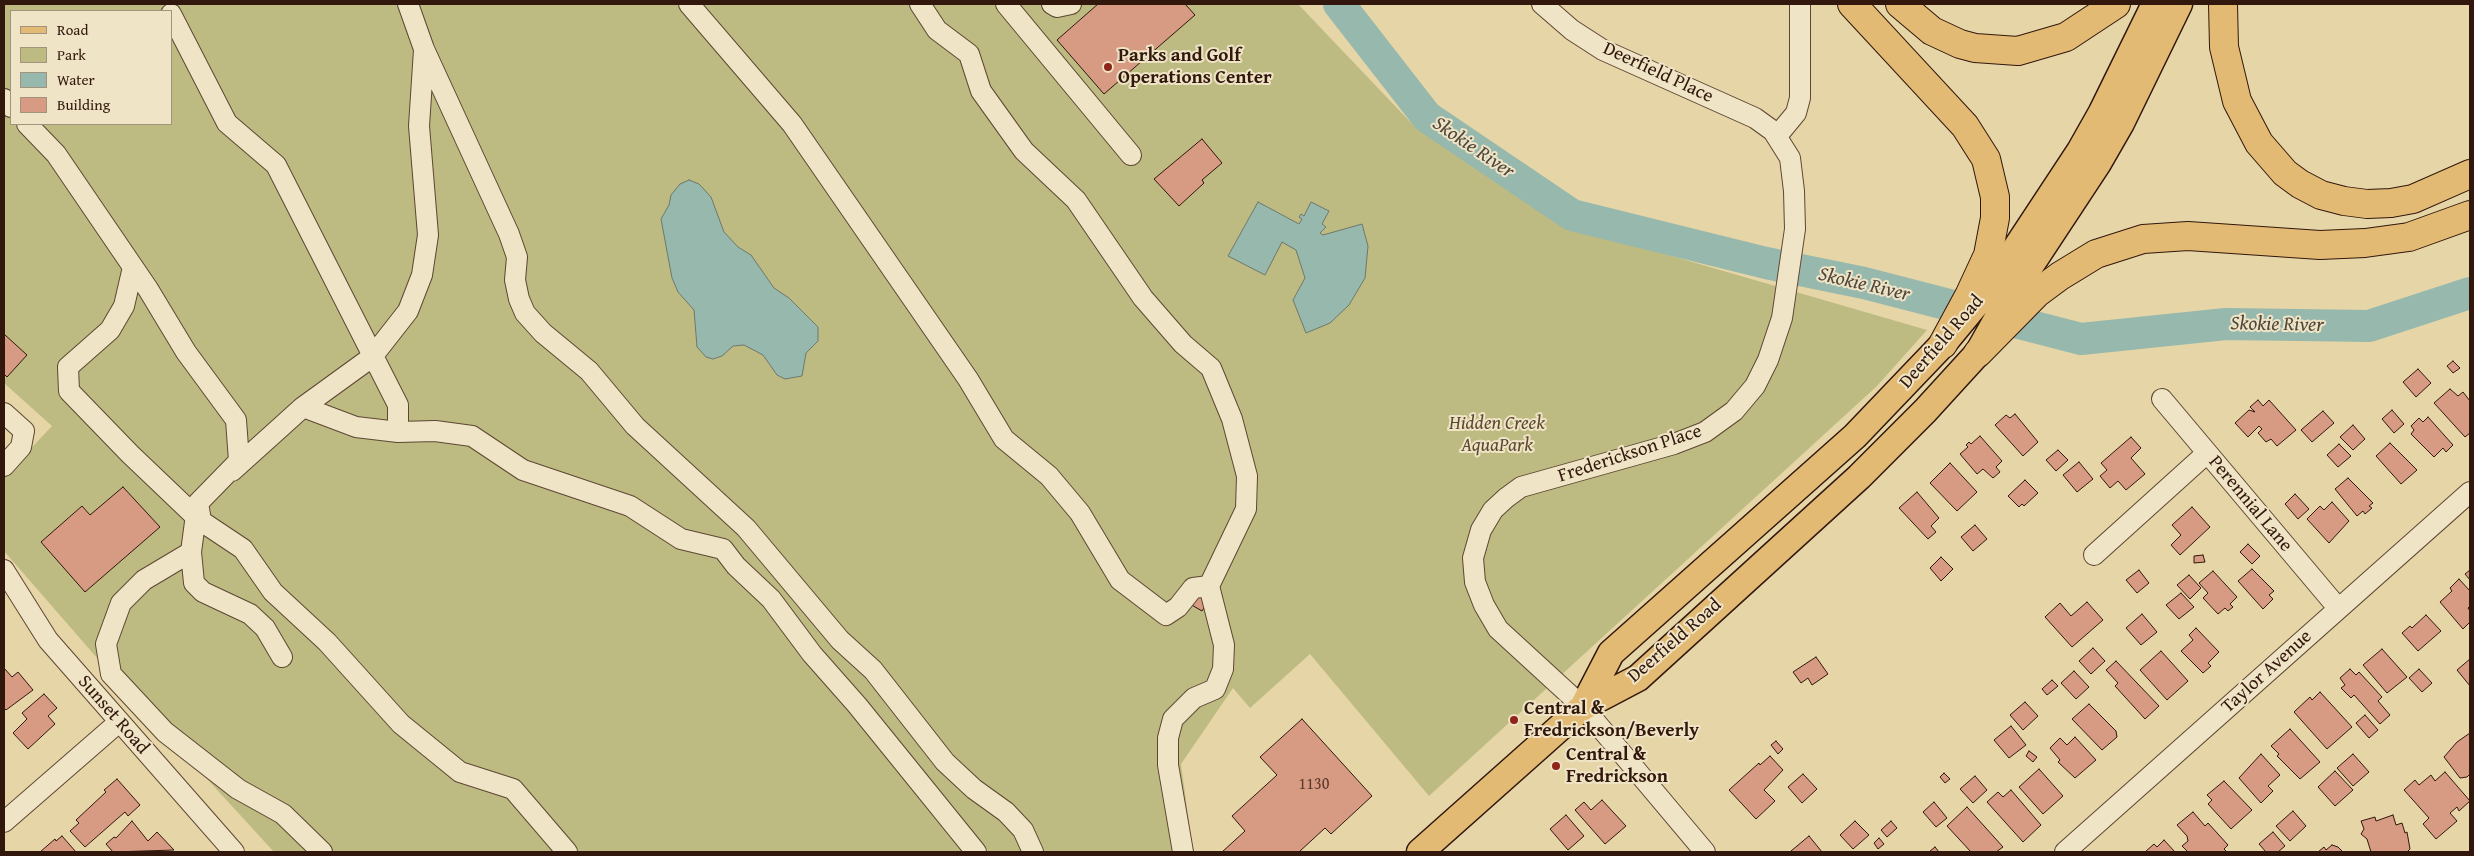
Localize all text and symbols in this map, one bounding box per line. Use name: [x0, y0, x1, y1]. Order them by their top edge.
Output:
legend: [10, 10, 172, 125]
text: Road: [57, 19, 88, 40]
street label: Deerfield Place: [1599, 38, 1717, 108]
text: Park: [57, 44, 86, 65]
place label: Parks and Golf Operations Center: [1118, 45, 1272, 89]
marker: Parks and Golf Operations Center: [1102, 61, 1114, 73]
text: Water: [57, 69, 95, 90]
text: Building: [57, 94, 110, 115]
water label: Skokie River: [1428, 112, 1518, 184]
water label: Skokie River: [1816, 263, 1912, 307]
street label: Deerfield Road: [1895, 290, 1989, 394]
water label: Skokie River: [2230, 312, 2324, 338]
park label: Hidden Creek AquaPark: [1449, 413, 1545, 457]
street label: Frederickson Place: [1555, 420, 1705, 488]
street label: Perennial Lane: [2203, 451, 2297, 557]
street label: Deerfield Road: [1623, 594, 1727, 688]
street label: Taylor Avenue: [2217, 625, 2317, 719]
street label: Sunset Road: [72, 671, 154, 759]
place label: Central & Fredrickson/Beverly: [1524, 698, 1699, 742]
marker: Central & Fredrickson/Beverly: [1508, 714, 1520, 726]
place label: Central & Fredrickson: [1566, 744, 1668, 788]
marker: Central & Fredrickson: [1550, 760, 1562, 772]
house number: 1130: [1299, 775, 1329, 795]

